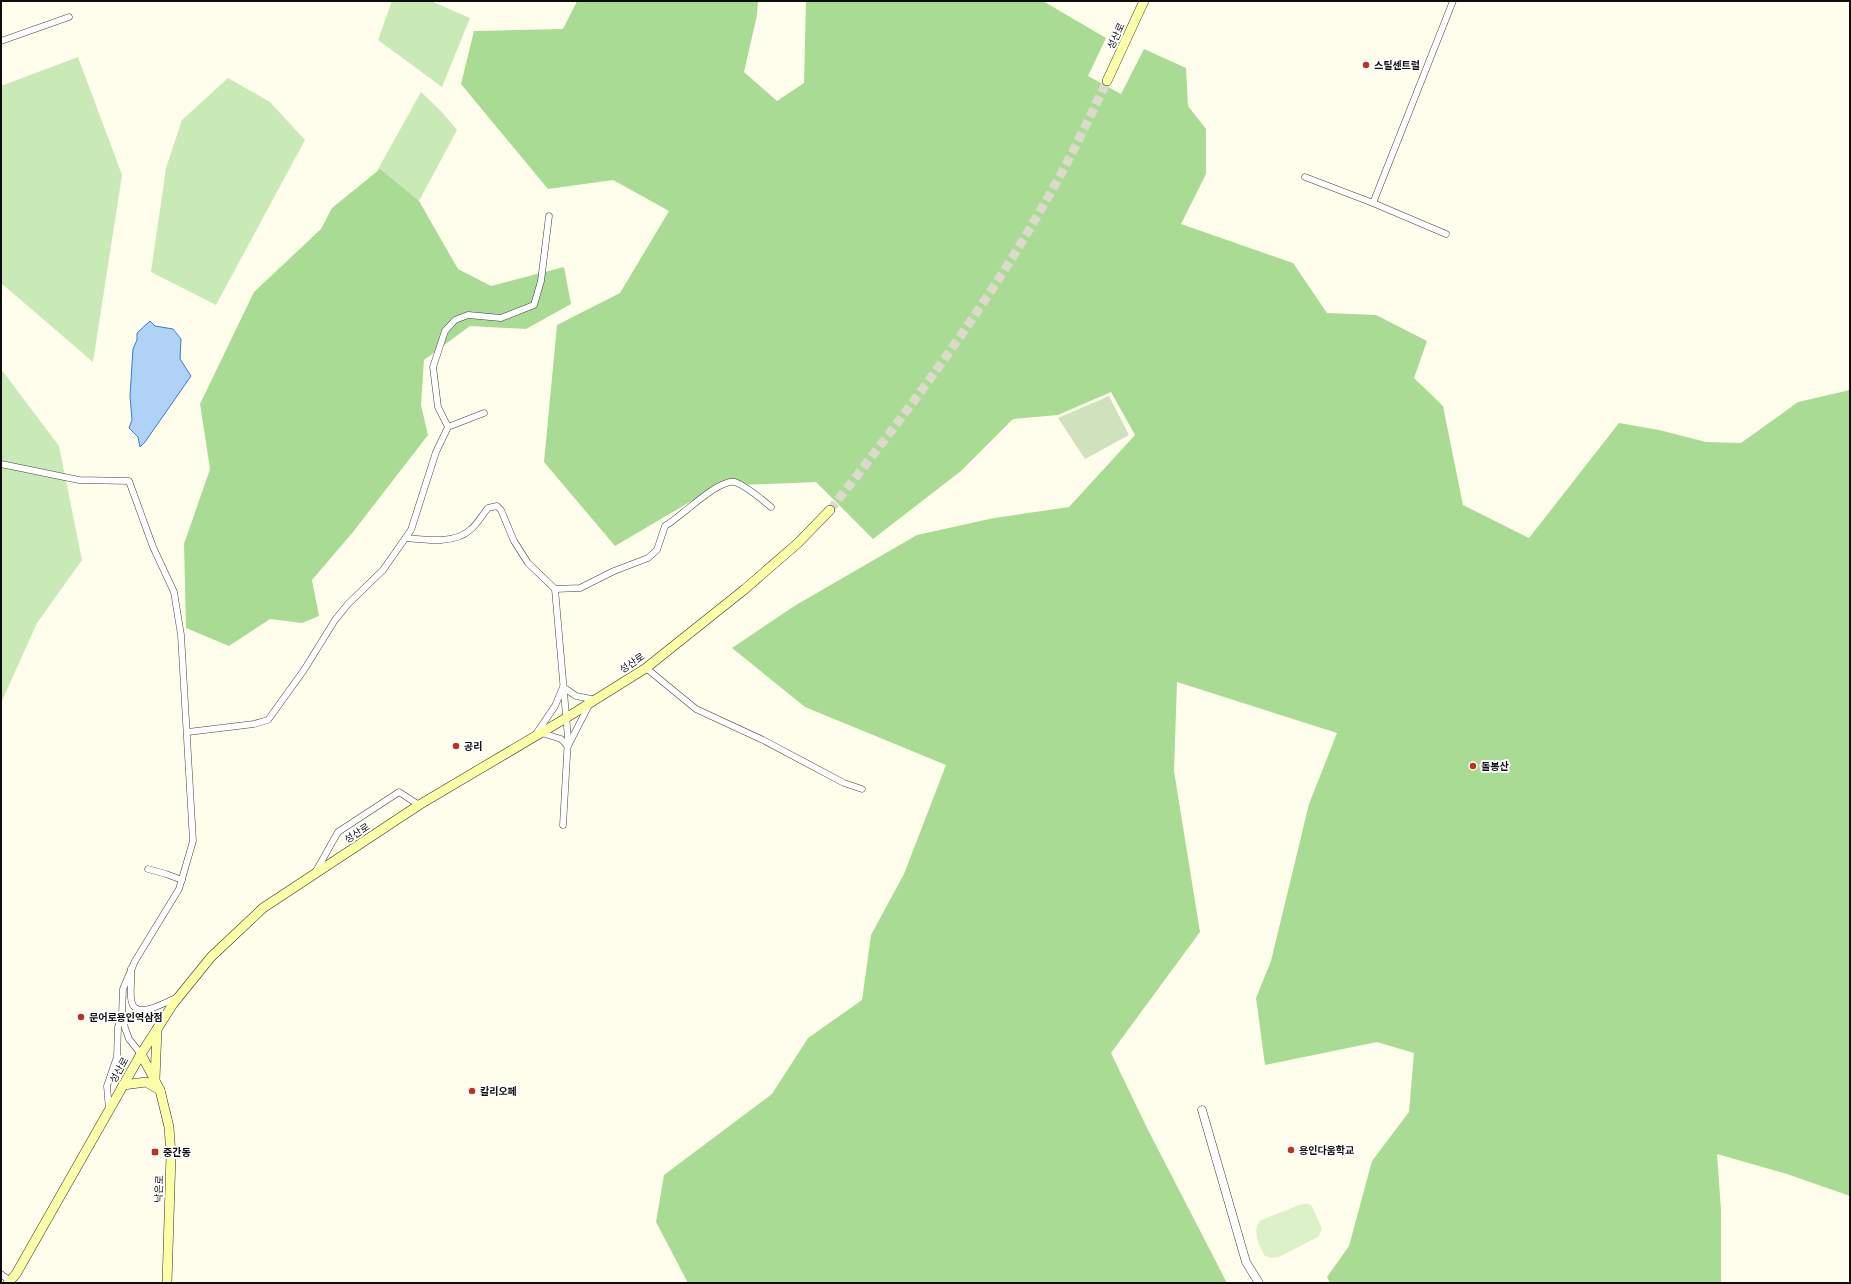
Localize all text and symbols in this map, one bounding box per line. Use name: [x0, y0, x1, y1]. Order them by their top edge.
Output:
street label: 성산로: [1105, 21, 1127, 51]
marker: 스틸센트럴: [1361, 60, 1371, 70]
place label: 스틸센트럴: [1374, 60, 1420, 71]
street label: 성산로: [617, 651, 647, 675]
marker: 공리: [451, 741, 461, 751]
place label: 공리: [464, 741, 482, 752]
marker: 돌봉산: [1468, 761, 1478, 771]
place label: 돌봉산: [1481, 761, 1509, 772]
street label: 성산로: [342, 821, 372, 845]
marker: 문어로용인역삼점: [76, 1012, 86, 1022]
place label: 문어로용인역삼점: [89, 1012, 163, 1023]
street label: 성산로: [107, 1055, 131, 1085]
marker: 칼리오페: [467, 1086, 477, 1096]
place label: 칼리오페: [480, 1086, 517, 1097]
place label: 용인다움학교: [1299, 1144, 1354, 1156]
marker: 용인다움학교: [1286, 1145, 1296, 1155]
marker: 중간동: [150, 1147, 160, 1157]
place label: 중간동: [163, 1147, 191, 1158]
street label: 낙은로: [153, 1175, 165, 1203]

